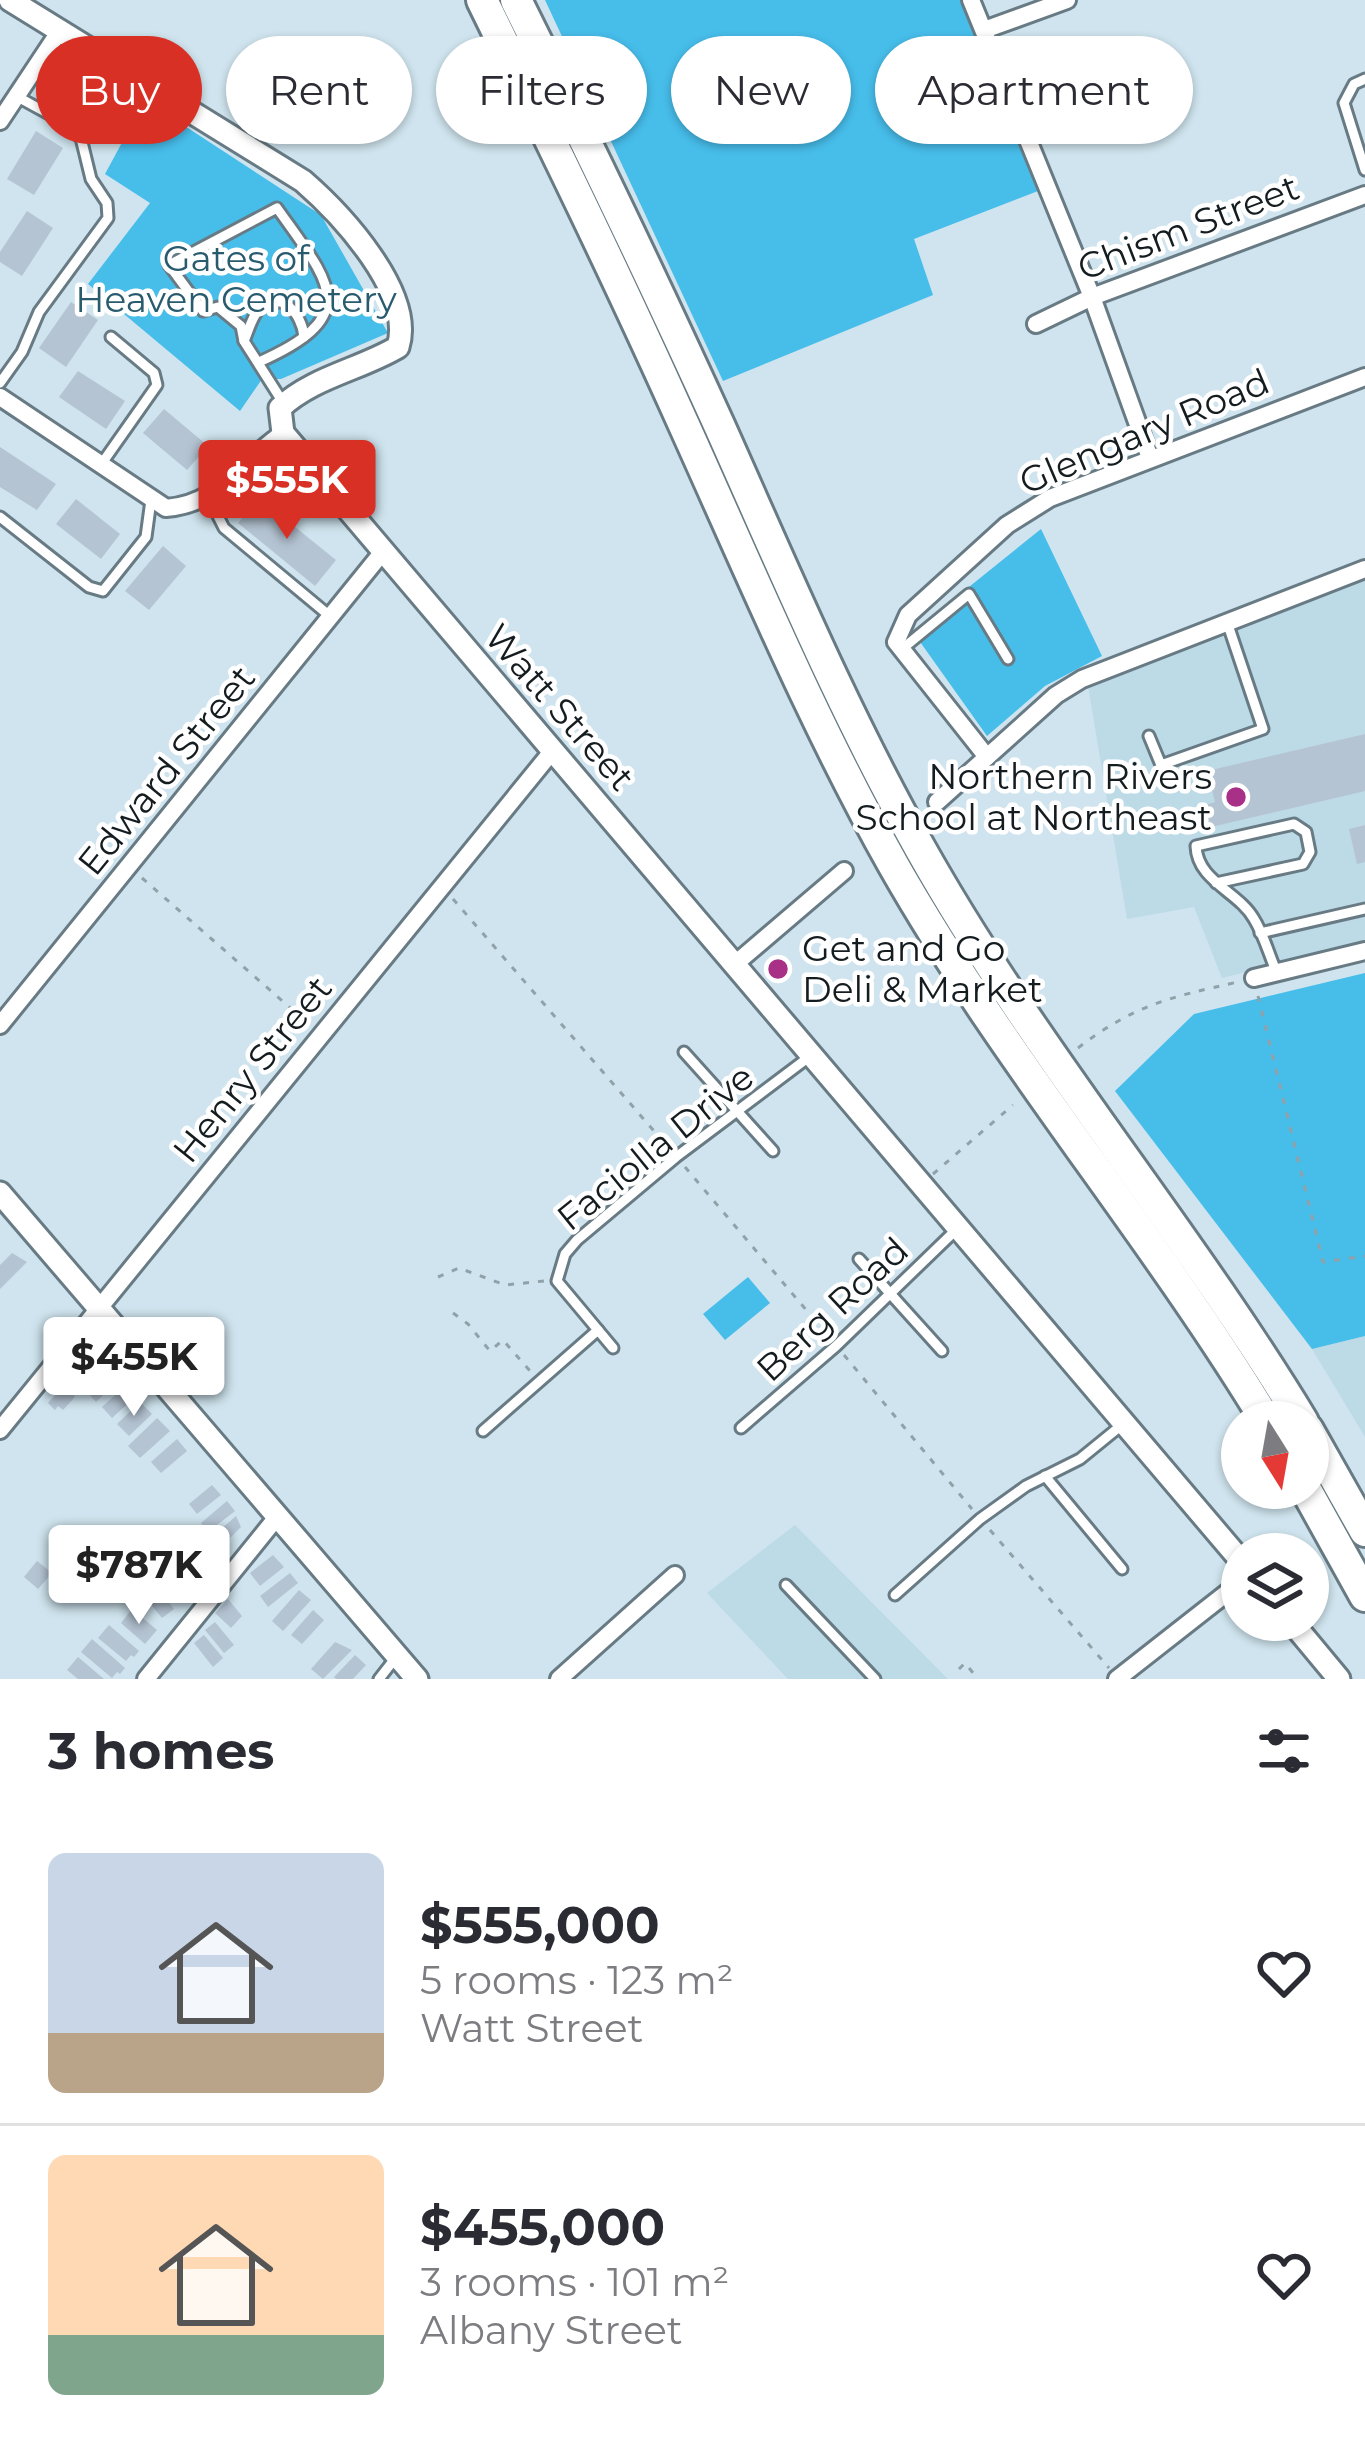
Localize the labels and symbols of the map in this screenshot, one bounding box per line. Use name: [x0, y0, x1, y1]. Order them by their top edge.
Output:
street label: Chism Street: [1071, 165, 1305, 289]
park label: Gates of Heaven Cemetery: [75, 236, 397, 321]
street label: Glengary Road: [1013, 359, 1275, 503]
pin: $555K: [203, 440, 371, 542]
street label: Watt Street: [476, 615, 644, 799]
street label: Edward Street: [68, 656, 264, 884]
place label: Northern Rivers School at Northeast: [856, 754, 1212, 839]
marker: Northern Rivers School at Northeast: [1223, 784, 1249, 810]
place label: Get and Go Deli & Market: [802, 926, 1043, 1011]
marker: Get and Go Deli & Market: [765, 956, 791, 982]
street label: Henry Street: [163, 967, 341, 1171]
street label: Faciolla Drive: [548, 1054, 762, 1240]
street label: Berg Road: [747, 1228, 917, 1390]
pin: $455K: [50, 1317, 218, 1419]
north arrow: [1221, 1401, 1329, 1509]
pin: $787K: [55, 1525, 223, 1627]

